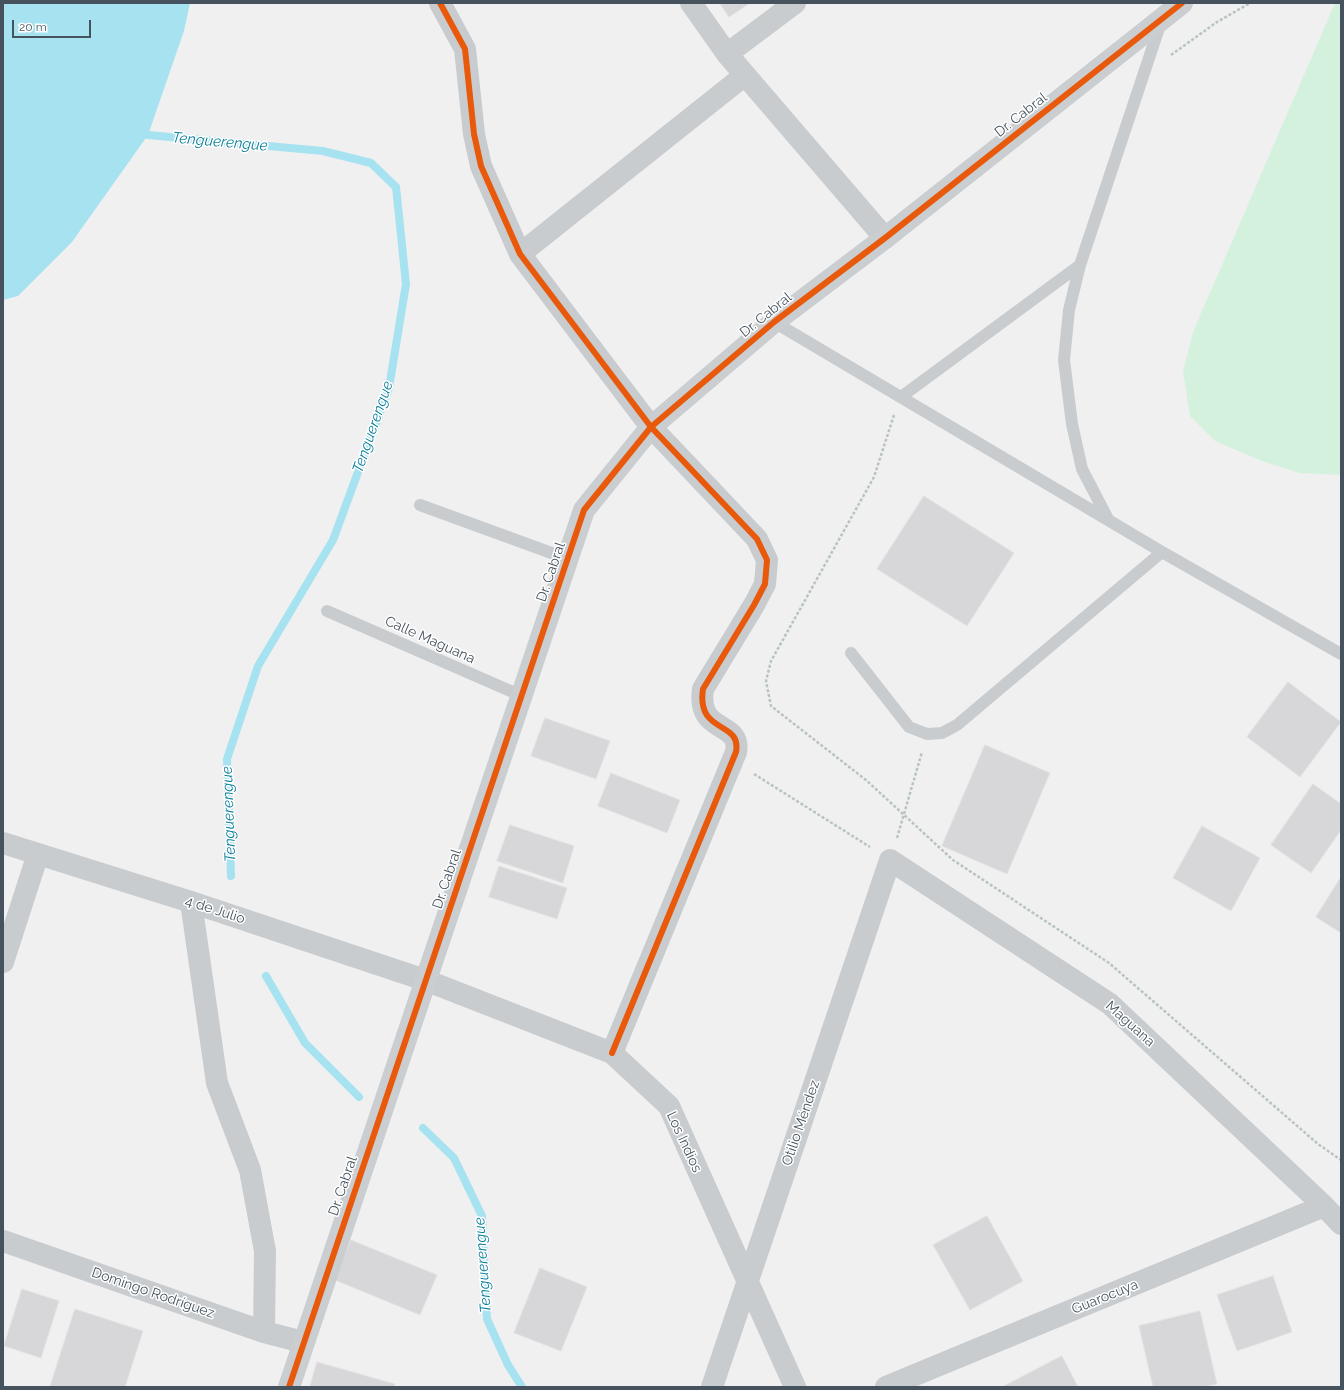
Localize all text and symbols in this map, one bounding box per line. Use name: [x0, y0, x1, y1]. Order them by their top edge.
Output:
scale bar: [14, 12, 93, 38]
text: 20 m: [19, 20, 47, 34]
street label: Dr. Cabral: [991, 89, 1051, 141]
water label: Tenguerengue: [171, 129, 269, 155]
street label: Dr. Cabral: [737, 289, 795, 341]
water label: Tenguerengue: [349, 379, 397, 475]
street label: Dr. Cabral: [533, 540, 569, 604]
street label: Calle Maguana: [382, 613, 478, 667]
water label: Tenguerengue: [218, 766, 240, 862]
street label: Dr. Cabral: [429, 847, 465, 911]
street label: 4 de Julio: [183, 892, 247, 928]
street label: Maguana: [1102, 998, 1158, 1050]
street label: Otilio Méndez: [779, 1078, 823, 1168]
street label: Los Indios: [663, 1109, 705, 1175]
street label: Dr. Cabral: [325, 1154, 361, 1218]
water label: Tenguerengue: [471, 1217, 495, 1313]
street label: Domingo Rodríguez: [89, 1264, 217, 1322]
street label: Guarocuya: [1069, 1276, 1141, 1318]

